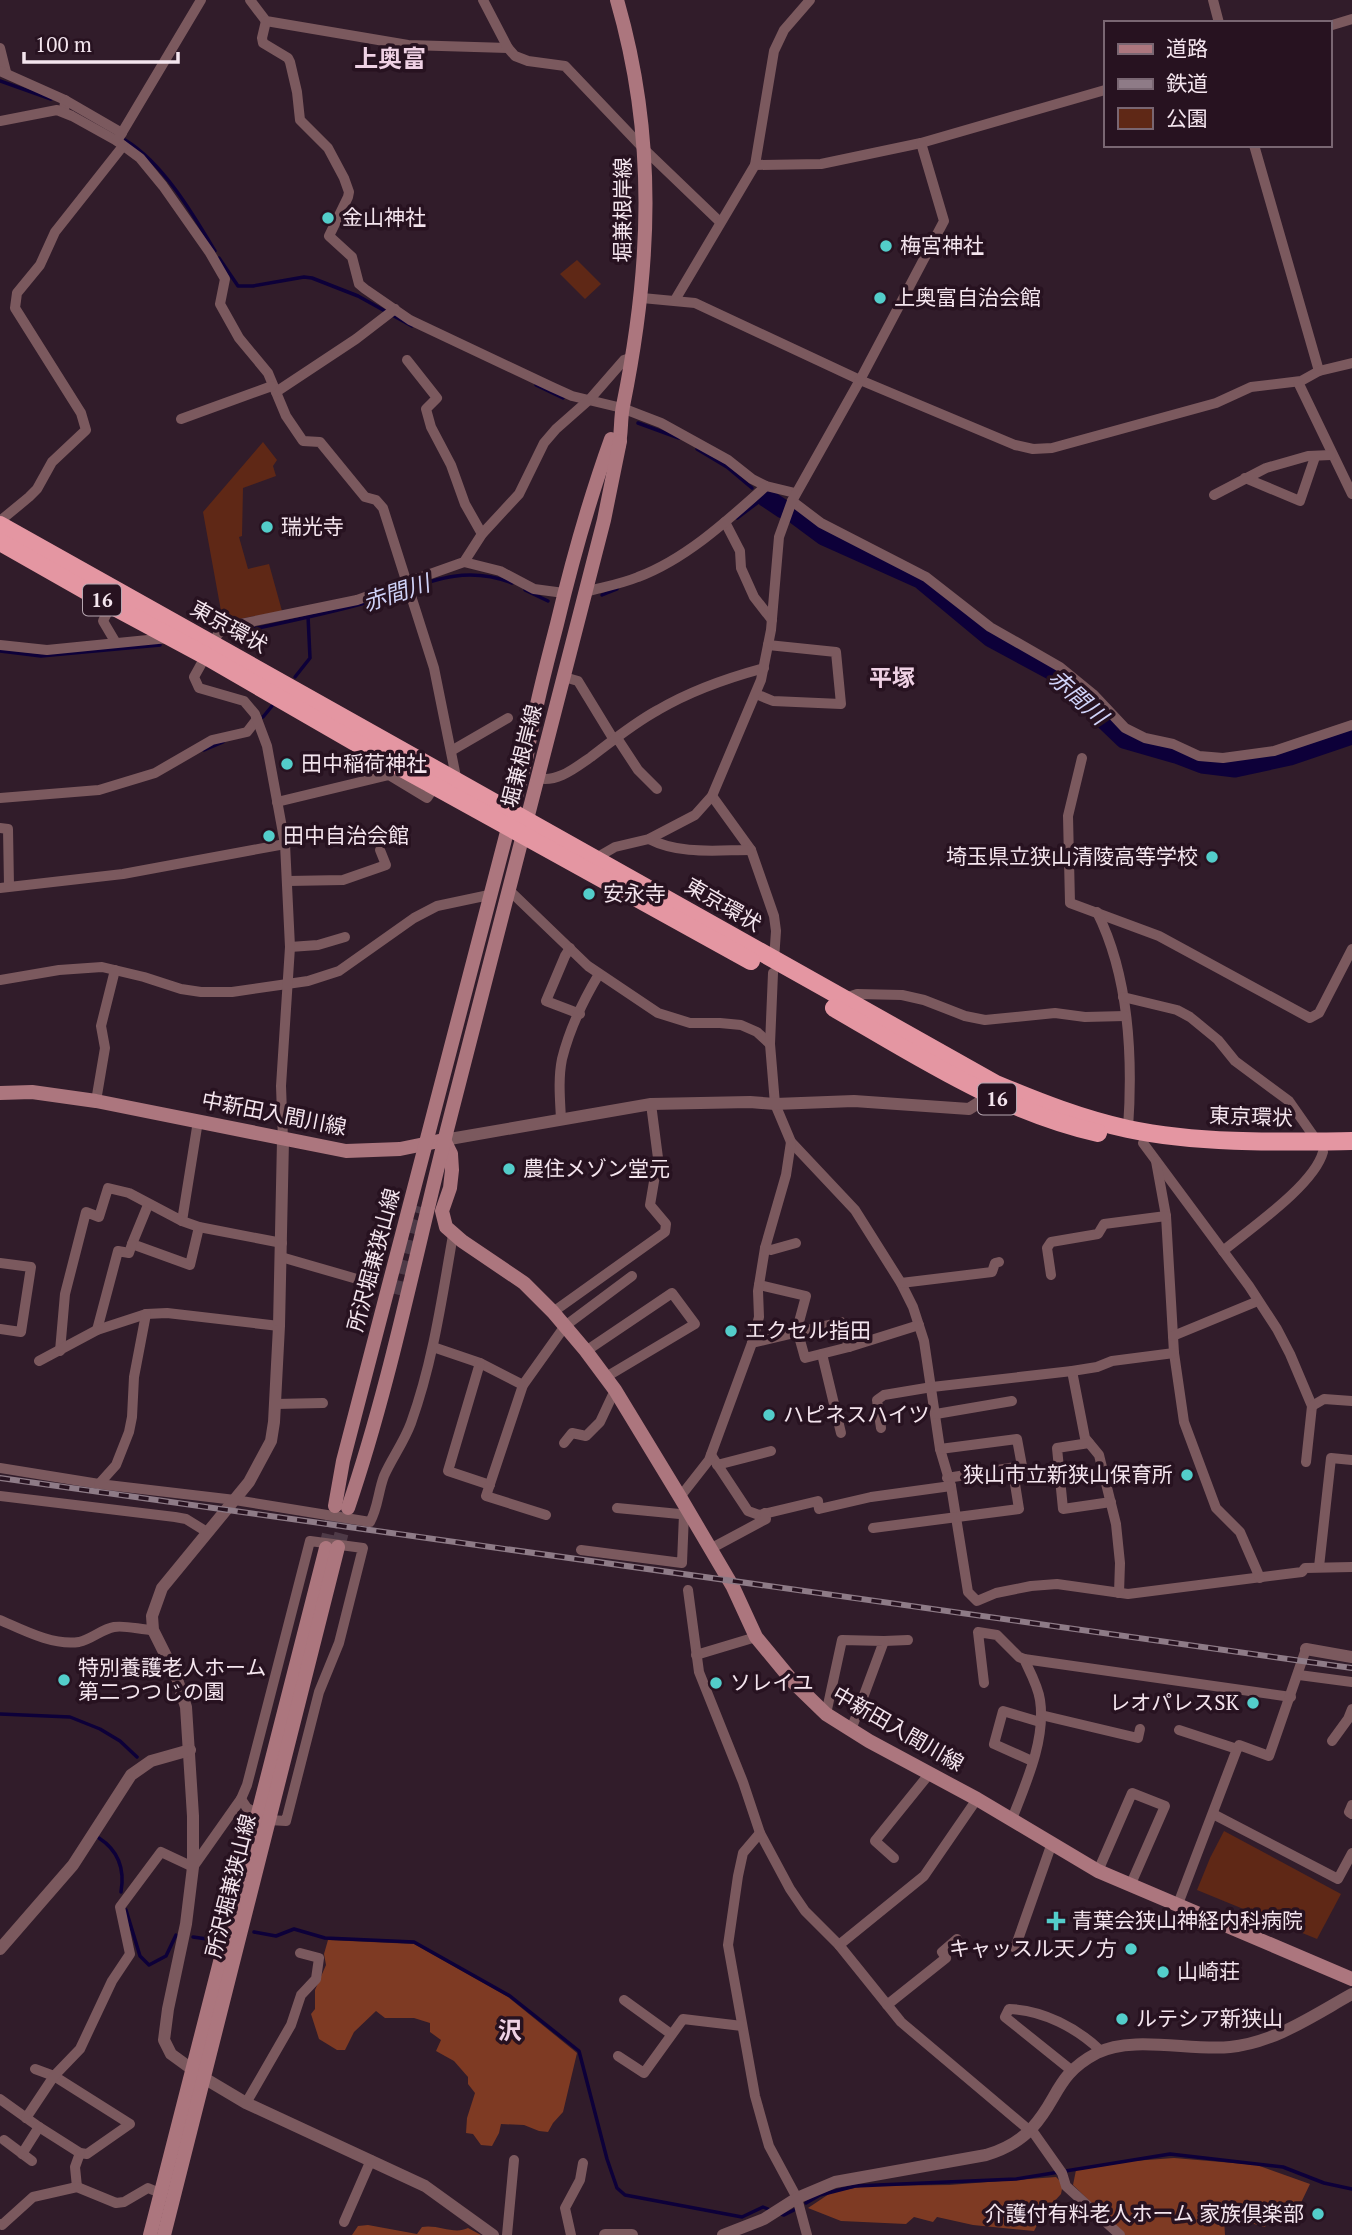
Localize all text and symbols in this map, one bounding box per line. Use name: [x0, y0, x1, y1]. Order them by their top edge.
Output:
scale bar: [24, 21, 178, 65]
legend: [1104, 21, 1331, 147]
text: 100 m: [35, 30, 92, 58]
text: 道路: [1166, 34, 1208, 62]
district label: 上奥富: [354, 42, 426, 74]
text: 鉄道: [1166, 69, 1208, 97]
text: 公園: [1166, 104, 1208, 132]
street label: 堀兼根岸線: [608, 158, 636, 263]
place label: 金山神社: [342, 203, 426, 231]
marker: 金山神社: [320, 210, 336, 226]
place label: 梅宮神社: [900, 231, 984, 259]
marker: 梅宮神社: [878, 238, 894, 254]
place label: 上奥富自治会館: [894, 283, 1041, 311]
marker: 上奥富自治会館: [872, 290, 888, 306]
place label: 瑞光寺: [281, 512, 344, 540]
marker: 瑞光寺: [259, 519, 275, 535]
water label: 赤間川: [358, 566, 436, 618]
road number: 16: [83, 584, 121, 615]
street label: 東京環状: [186, 594, 273, 659]
district label: 平塚: [869, 662, 915, 693]
water label: 赤間川: [1042, 662, 1117, 733]
street label: 堀兼根岸線: [495, 701, 547, 810]
place label: 田中稲荷神社: [301, 749, 427, 777]
marker: 田中稲荷神社: [279, 756, 295, 772]
place label: 田中自治会館: [283, 821, 409, 849]
marker: 田中自治会館: [261, 828, 277, 844]
place label: 埼玉県立狭山清陵高等学校: [946, 842, 1198, 870]
marker: 埼玉県立狭山清陵高等学校: [1204, 849, 1220, 865]
street label: 東京環状: [680, 871, 767, 937]
place label: 安永寺: [603, 879, 666, 907]
marker: 安永寺: [581, 886, 597, 902]
road number: 16: [978, 1084, 1016, 1114]
street label: 中新田入間川線: [199, 1085, 349, 1141]
street label: 東京環状: [1209, 1101, 1293, 1131]
place label: 農住メゾン堂元: [523, 1154, 670, 1182]
marker: 農住メゾン堂元: [501, 1161, 517, 1177]
street label: 所沢堀兼狭山線: [340, 1185, 406, 1334]
place label: エクセル指田: [745, 1316, 871, 1344]
marker: エクセル指田: [723, 1323, 739, 1339]
place label: ハピネスハイツ: [783, 1400, 930, 1428]
marker: ハピネスハイツ: [761, 1407, 777, 1423]
place label: 狭山市立新狭山保育所: [963, 1460, 1173, 1488]
marker: 狭山市立新狭山保育所: [1179, 1467, 1195, 1483]
place label: 特別養護老人ホーム 第二つつじの園: [78, 1653, 266, 1705]
place label: ソレイユ: [730, 1668, 814, 1696]
marker: 特別養護老人ホーム 第二つつじの園: [56, 1672, 72, 1688]
marker: ソレイユ: [708, 1675, 724, 1691]
street label: 中新田入間川線: [828, 1679, 969, 1777]
place label: レオパレスSK: [1109, 1688, 1239, 1716]
marker: レオパレスSK: [1245, 1695, 1261, 1711]
street label: 所沢堀兼狭山線: [199, 1811, 261, 1960]
place label: 青葉会狭山神経内科病院: [1072, 1906, 1303, 1934]
marker: 青葉会狭山神経内科病院: [1046, 1911, 1066, 1931]
place label: キャッスル天ノ方: [949, 1934, 1117, 1962]
marker: キャッスル天ノ方: [1123, 1941, 1139, 1957]
place label: 山崎荘: [1177, 1957, 1240, 1985]
marker: 山崎荘: [1155, 1964, 1171, 1980]
place label: ルテシア新狭山: [1136, 2004, 1283, 2032]
marker: ルテシア新狭山: [1114, 2011, 1130, 2027]
district label: 沢: [498, 2014, 522, 2046]
place label: 介護付有料老人ホーム 家族倶楽部: [985, 2199, 1304, 2227]
marker: 介護付有料老人ホーム 家族倶楽部: [1310, 2206, 1326, 2222]

